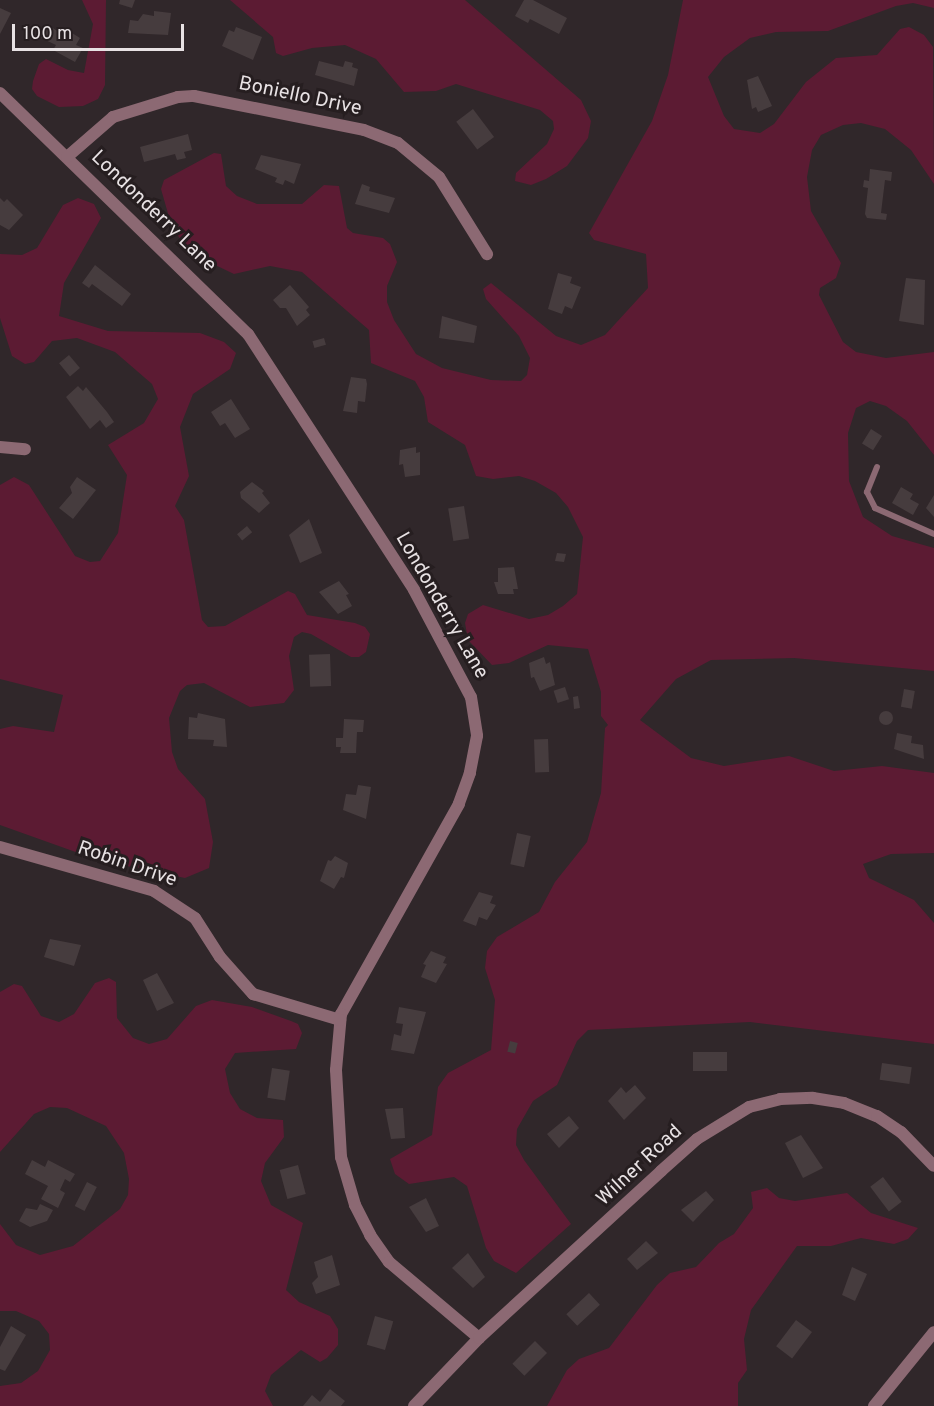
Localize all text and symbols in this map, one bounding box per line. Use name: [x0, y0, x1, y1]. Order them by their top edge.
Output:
scale bar: [15, 12, 188, 50]
text: 100 m: [23, 23, 72, 46]
street label: Boniello Drive: [236, 72, 364, 122]
street label: Londonderry Lane: [85, 146, 221, 278]
street label: Londonderry Lane: [389, 529, 493, 683]
street label: Robin Drive: [74, 837, 180, 893]
street label: Wilner Road: [592, 1120, 688, 1212]

